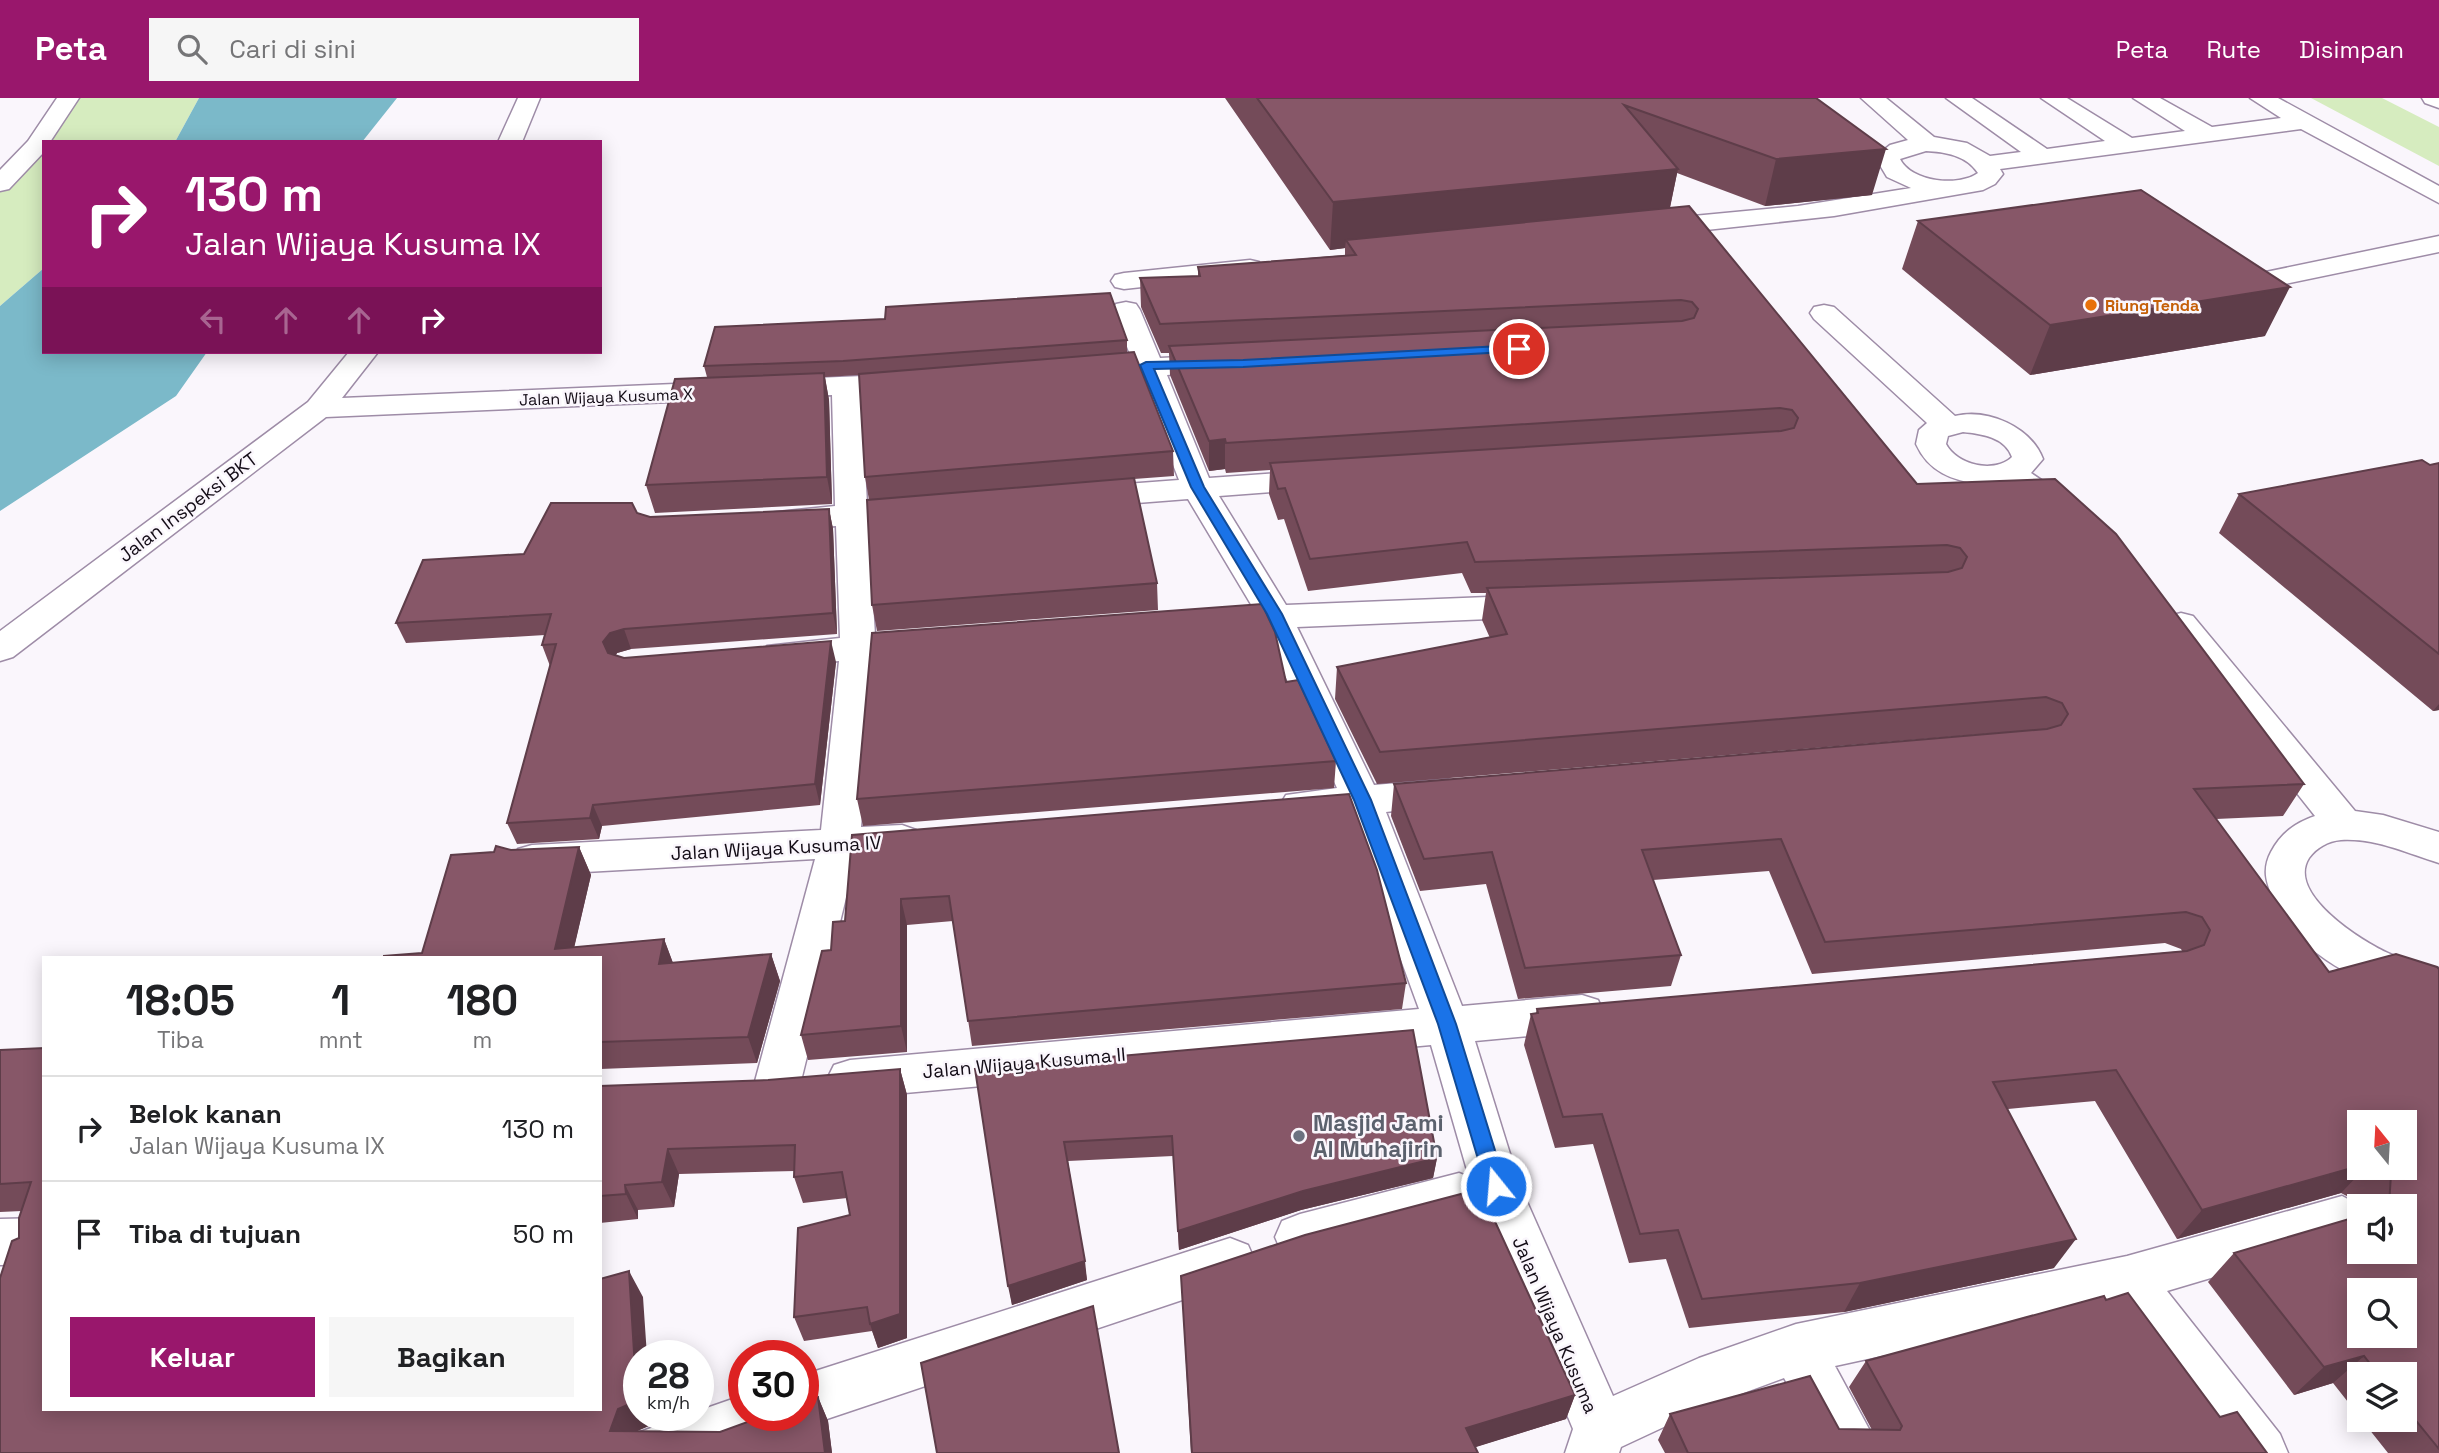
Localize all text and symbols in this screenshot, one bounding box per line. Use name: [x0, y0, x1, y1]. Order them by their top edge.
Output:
search box: [149, 18, 639, 81]
text: Peta: [35, 28, 107, 70]
icon: search: [173, 30, 211, 68]
text: Cari di sini: [229, 32, 356, 66]
text: Peta: [2116, 34, 2168, 65]
text: Rute: [2206, 34, 2261, 65]
text: Disimpan: [2299, 34, 2404, 65]
text: 130 m: [185, 163, 323, 225]
icon: right: [70, 168, 161, 259]
text: Jalan Wijaya Kusuma IX: [185, 224, 541, 264]
place label: Riung Tenda: [2105, 295, 2199, 316]
marker: Riung Tenda: [2083, 297, 2099, 313]
icon: left: [194, 301, 232, 339]
icon: ahead: [267, 301, 305, 339]
icon: ahead: [340, 301, 378, 339]
icon: right: [413, 301, 451, 339]
pin: [1489, 319, 1549, 379]
icon: arrive: [1500, 330, 1538, 368]
street label: Jalan Wijaya Kusuma X: [519, 383, 693, 411]
street label: Jalan Inspeksi BKT: [113, 446, 263, 568]
street label: Jalan Wijaya Kusuma IV: [670, 830, 882, 866]
text: 18:05: [126, 974, 235, 1027]
text: 1: [331, 974, 350, 1027]
text: 180: [447, 974, 518, 1027]
text: Tiba: [157, 1025, 204, 1055]
text: mnt: [319, 1025, 363, 1055]
text: m: [473, 1025, 492, 1055]
street label: Jalan Wijaya Kusuma II: [921, 1042, 1127, 1084]
text: Belok kanan: [129, 1097, 282, 1131]
place label: Masjid Jami Al Muhajirin: [1313, 1108, 1444, 1164]
icon: right: [70, 1110, 108, 1148]
north arrow: [2347, 1110, 2417, 1180]
map controls: [2347, 1110, 2417, 1432]
text: 130 m: [502, 1112, 574, 1146]
marker: Masjid Jami Al Muhajirin: [1291, 1128, 1307, 1144]
text: Jalan Wijaya Kusuma IX: [129, 1131, 385, 1161]
position arrow: [1459, 1149, 1533, 1223]
button: sound: [2347, 1194, 2417, 1264]
icon: arrive: [70, 1215, 108, 1253]
text: Tiba di tujuan: [129, 1217, 301, 1251]
text: 50 m: [513, 1217, 574, 1251]
street label: Jalan Wijaya Kusuma: [1506, 1233, 1604, 1417]
button: search: [2347, 1278, 2417, 1348]
button: Keluar: [70, 1317, 315, 1397]
button: Bagikan: [329, 1317, 574, 1397]
speed limit sign: 30: [728, 1340, 819, 1431]
text: 28: [648, 1354, 689, 1398]
button: layers: [2347, 1362, 2417, 1432]
text: km/h: [647, 1391, 690, 1414]

